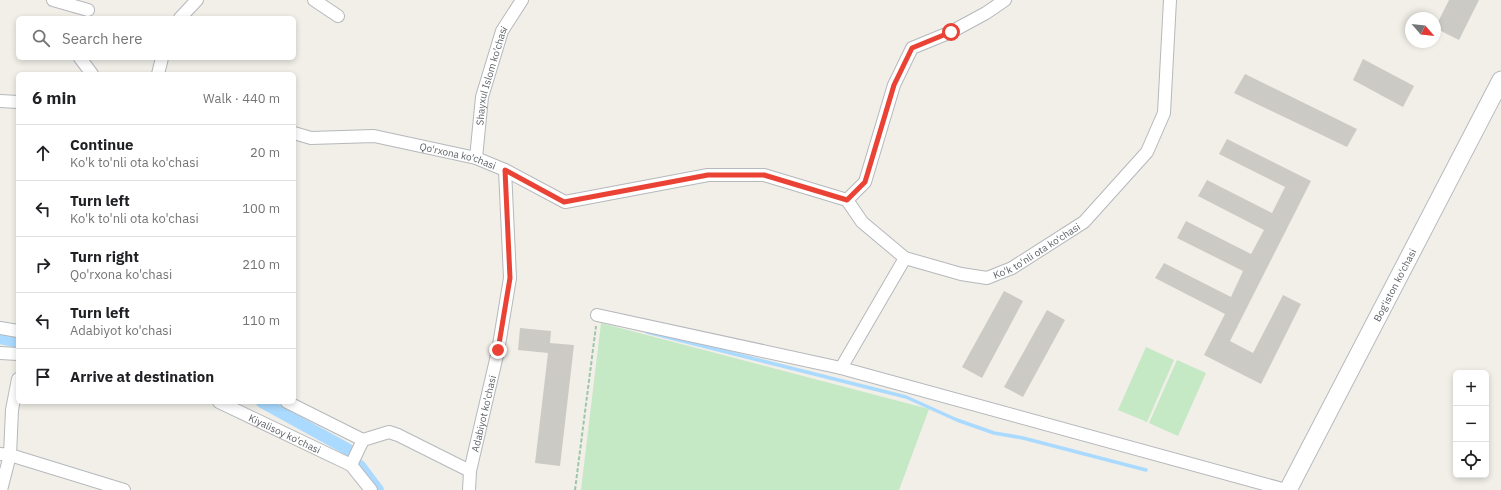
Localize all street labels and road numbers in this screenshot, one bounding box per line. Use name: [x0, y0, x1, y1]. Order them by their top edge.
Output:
street label: Shayxul Islom ko'chasi: [473, 24, 511, 126]
street label: Qo'rxona ko'chasi: [418, 140, 498, 173]
street label: Ko'k to'nli ota ko'chasi: [991, 220, 1083, 282]
street label: Bog'iston ko'chasi: [1371, 247, 1419, 324]
street label: Adabiyot ko'chasi: [469, 374, 499, 453]
street label: Kiyalisoy ko'chasi: [247, 411, 323, 457]

